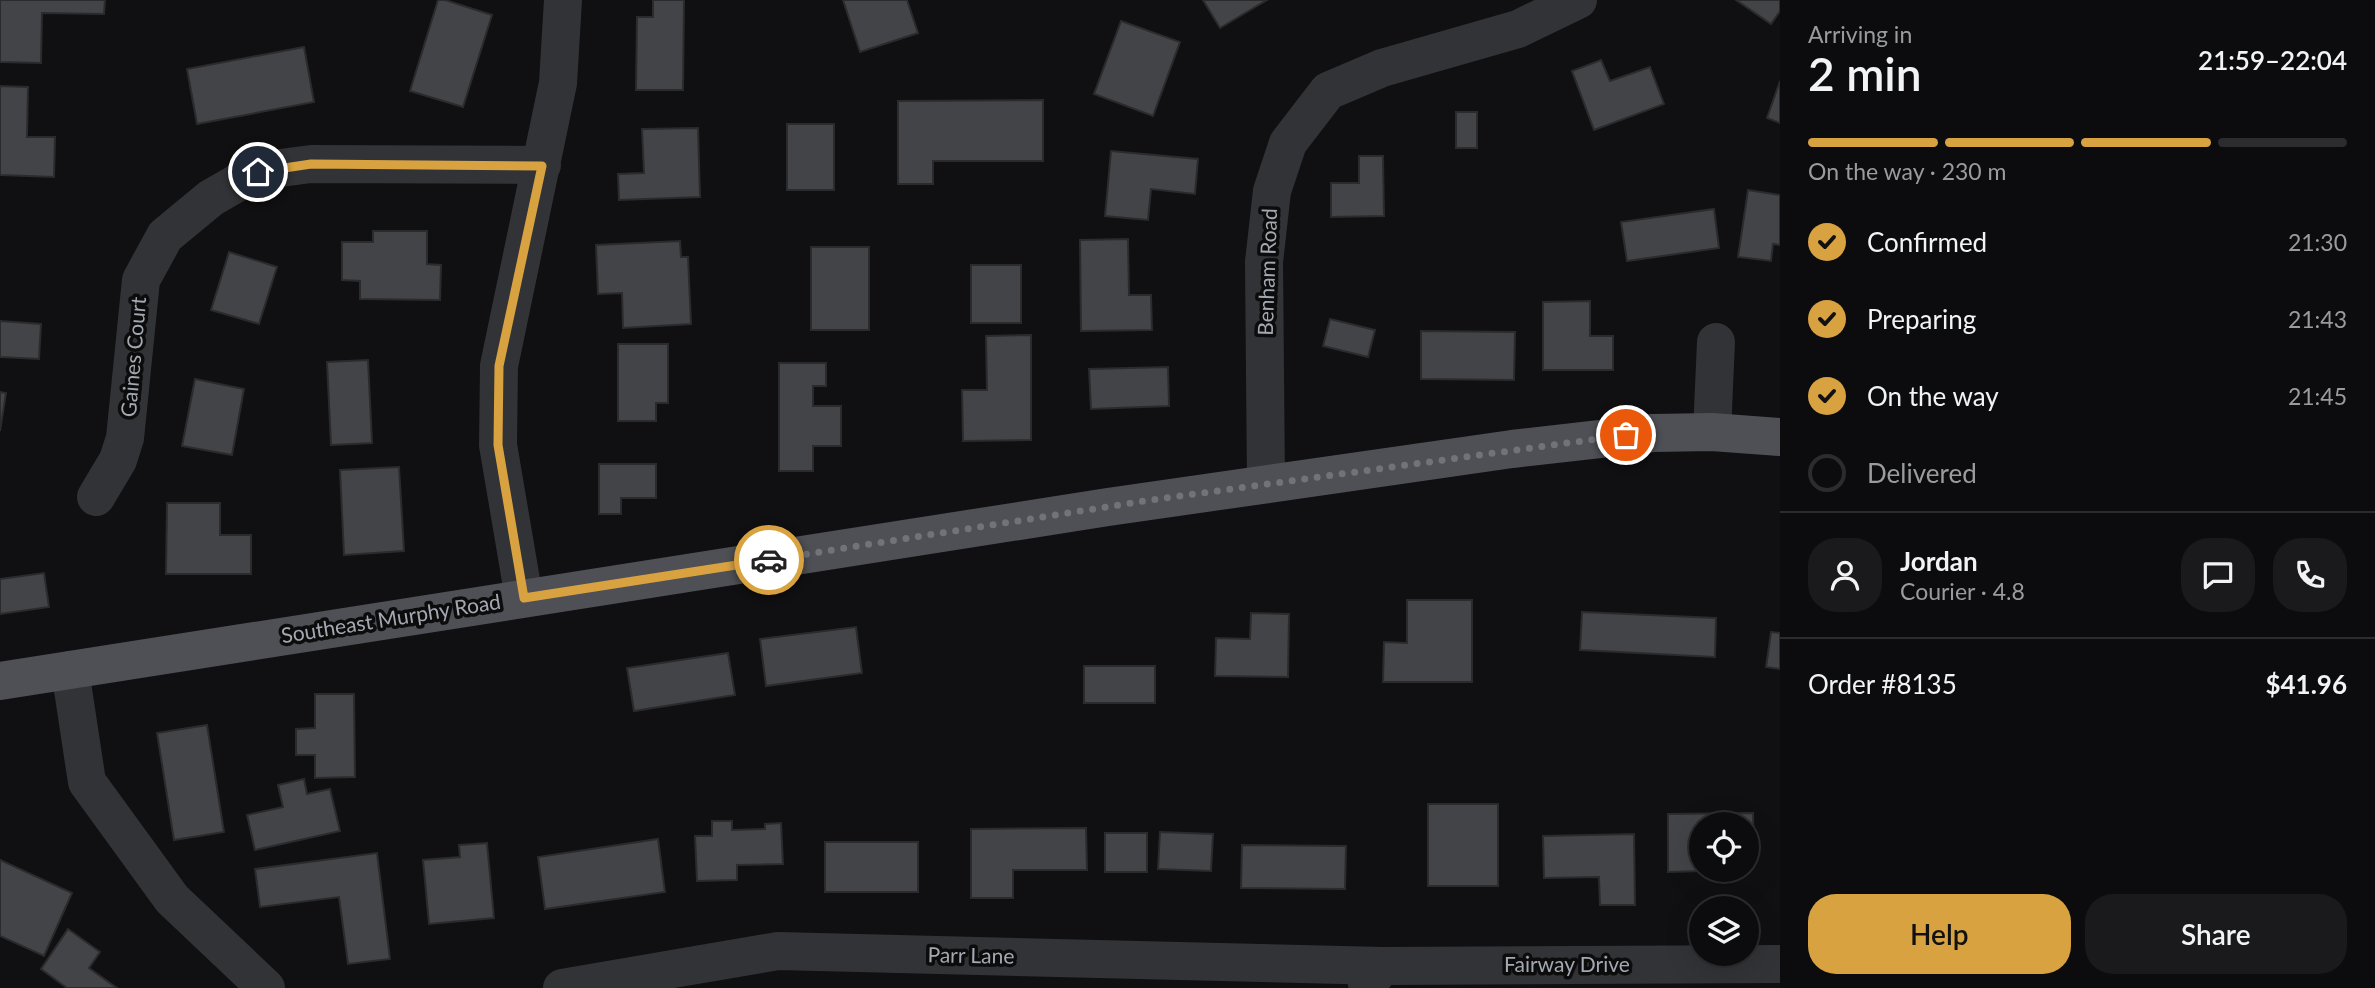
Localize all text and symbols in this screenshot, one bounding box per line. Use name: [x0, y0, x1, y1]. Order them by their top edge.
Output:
text: Arriving in: [1808, 20, 1912, 48]
text: 21:59–22:04: [2198, 44, 2347, 76]
text: 2 min: [1808, 46, 1922, 101]
pin: [228, 142, 288, 202]
icon: home: [239, 153, 277, 191]
text: On the way · 230 m: [1808, 157, 2007, 185]
street label: Benham Road: [1252, 208, 1281, 336]
icon: check: [1808, 223, 1846, 261]
text: Confirmed: [1867, 226, 1987, 258]
text: 21:30: [2288, 228, 2347, 256]
street label: Gaines Court: [115, 295, 150, 418]
icon: check: [1808, 300, 1846, 338]
text: Preparing: [1867, 303, 1976, 335]
text: 21:43: [2288, 305, 2347, 333]
icon: check: [1808, 377, 1846, 415]
text: On the way: [1867, 380, 1999, 412]
text: 21:45: [2288, 382, 2347, 410]
pin: [1596, 405, 1656, 465]
icon: bag: [1607, 416, 1645, 454]
text: Delivered: [1867, 457, 1977, 489]
courier: [734, 525, 804, 595]
button: person: [1808, 538, 1882, 612]
button: chat: [2181, 538, 2255, 612]
button: phone: [2273, 538, 2347, 612]
icon: car: [750, 541, 788, 579]
text: Jordan: [1900, 545, 1978, 577]
text: Courier · 4.8: [1900, 577, 2025, 605]
street label: Southeast Murphy Road: [279, 588, 502, 647]
text: Order #8135: [1808, 668, 1957, 700]
text: $41.96: [2265, 668, 2347, 700]
map controls: [1689, 812, 1759, 966]
button: locate: [1689, 812, 1759, 882]
button: Help: [1808, 894, 2071, 974]
button: Share: [2085, 894, 2347, 974]
button: layers: [1689, 896, 1759, 966]
street label: Parr Lane: [927, 941, 1015, 968]
street label: Fairway Drive: [1504, 951, 1630, 976]

